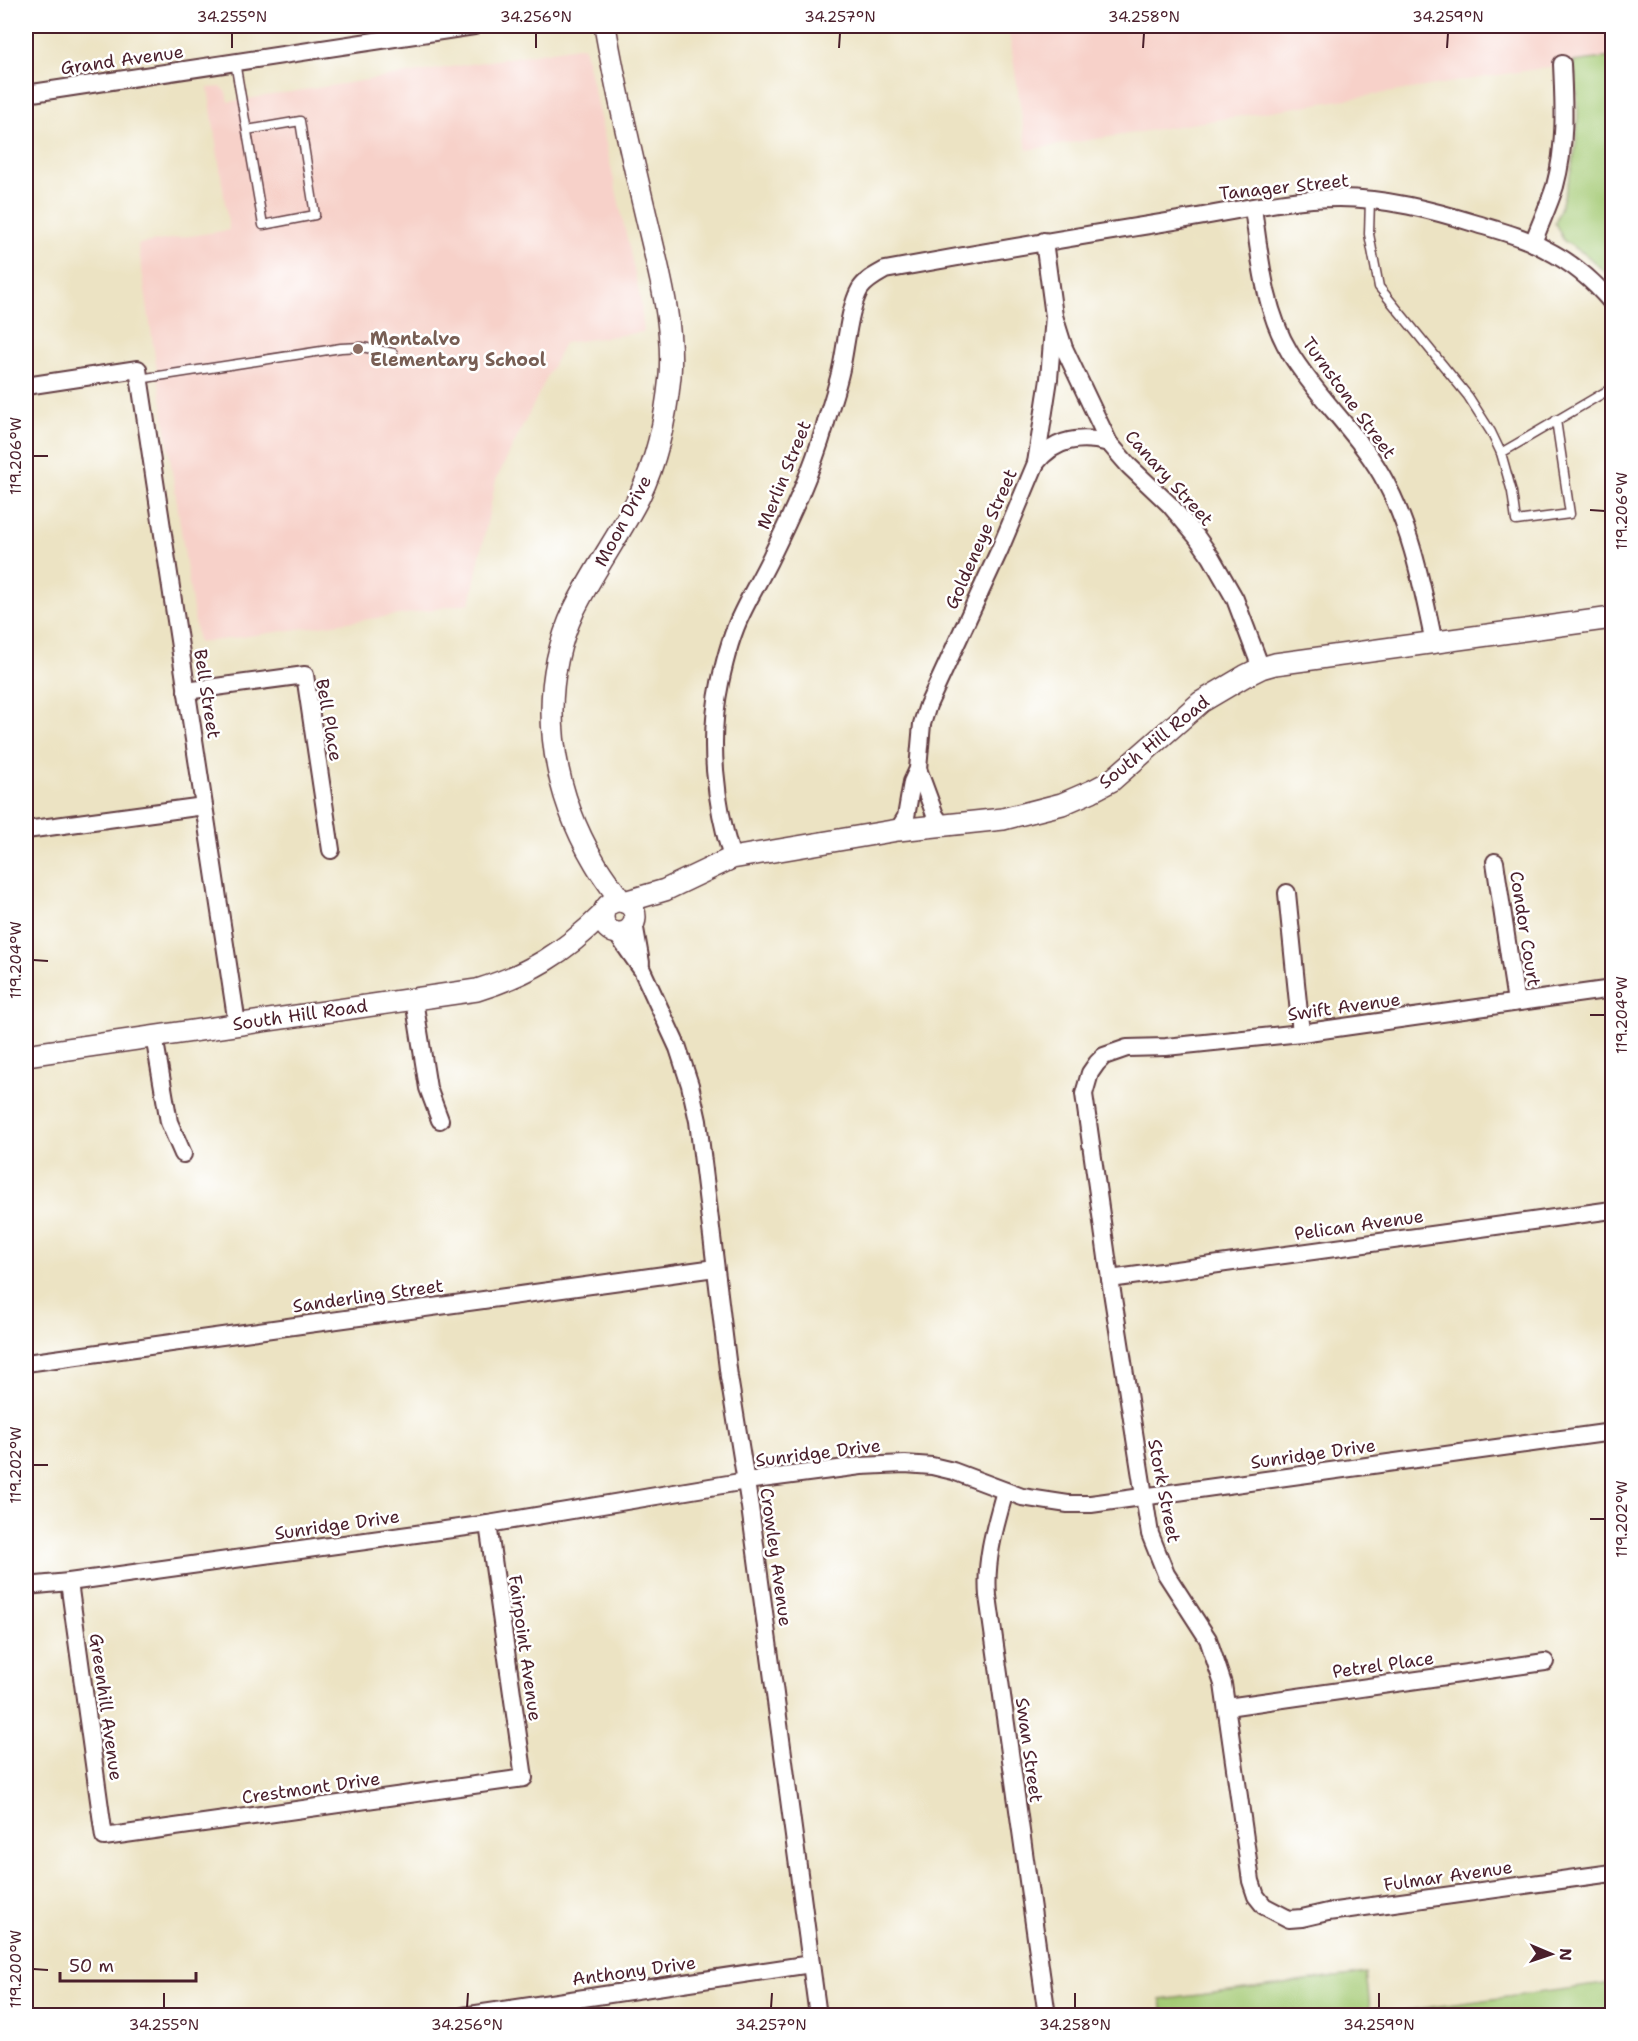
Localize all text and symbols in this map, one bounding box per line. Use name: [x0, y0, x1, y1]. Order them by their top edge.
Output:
text: 34.255°N: [197, 7, 267, 27]
text: 34.256°N: [500, 7, 572, 27]
text: 34.257°N: [804, 7, 876, 27]
text: 34.258°N: [1108, 7, 1180, 27]
text: 34.259°N: [1412, 7, 1484, 27]
street label: Grand Avenue: [59, 39, 185, 81]
street label: Tanager Street: [1218, 168, 1350, 206]
place label: Montalvo Elementary School: [370, 327, 546, 372]
street label: Turnstone Street: [1297, 332, 1401, 464]
marker: Montalvo Elementary School: [351, 342, 365, 356]
text: 119.206°W: [6, 417, 26, 495]
street label: Merlin Street: [751, 417, 817, 533]
street label: Canary Street: [1119, 425, 1219, 531]
street label: Goldeneye Street: [939, 465, 1023, 613]
street label: Moon Drive: [589, 471, 657, 571]
text: 119.206°W: [1612, 472, 1632, 550]
street label: Bell Street: [188, 647, 226, 741]
street label: Bell Place: [310, 677, 348, 763]
street label: South Hill Road: [1094, 690, 1214, 794]
street label: Condor Court: [1504, 870, 1546, 989]
text: 119.204°W: [6, 921, 26, 999]
text: 119.204°W: [1612, 976, 1632, 1054]
street label: Swift Avenue: [1286, 987, 1402, 1027]
street label: South Hill Road: [231, 994, 369, 1036]
street label: Pelican Avenue: [1293, 1204, 1425, 1246]
street label: Sanderling Street: [291, 1274, 445, 1318]
text: 119.202°W: [6, 1426, 26, 1504]
street label: Sunridge Drive: [754, 1433, 882, 1473]
street label: Sunridge Drive: [1249, 1433, 1377, 1475]
street label: Stork Street: [1142, 1437, 1186, 1545]
text: 119.202°W: [1612, 1480, 1632, 1558]
street label: Crowley Avenue: [754, 1486, 798, 1628]
street label: Sunridge Drive: [273, 1504, 401, 1546]
street label: Fairpoint Avenue: [503, 1573, 547, 1723]
street label: Greenhill Avenue: [84, 1632, 128, 1782]
street label: Petrel Place: [1331, 1646, 1435, 1684]
street label: Swan Street: [1010, 1696, 1048, 1804]
street label: Crestmont Drive: [240, 1766, 382, 1810]
street label: Fulmar Avenue: [1382, 1855, 1514, 1897]
north arrow: [1521, 1924, 1581, 1984]
text: 119.200°W: [6, 1930, 26, 2008]
scale bar: [60, 1945, 196, 1983]
text: N: [1555, 1948, 1576, 1961]
street label: Anthony Drive: [571, 1950, 697, 1992]
text: 50 m: [69, 1954, 114, 1978]
text: 34.255°N: [129, 2015, 199, 2035]
text: 34.256°N: [431, 2015, 503, 2035]
text: 34.257°N: [735, 2015, 807, 2035]
text: 34.258°N: [1039, 2015, 1111, 2035]
text: 34.259°N: [1343, 2015, 1415, 2035]

